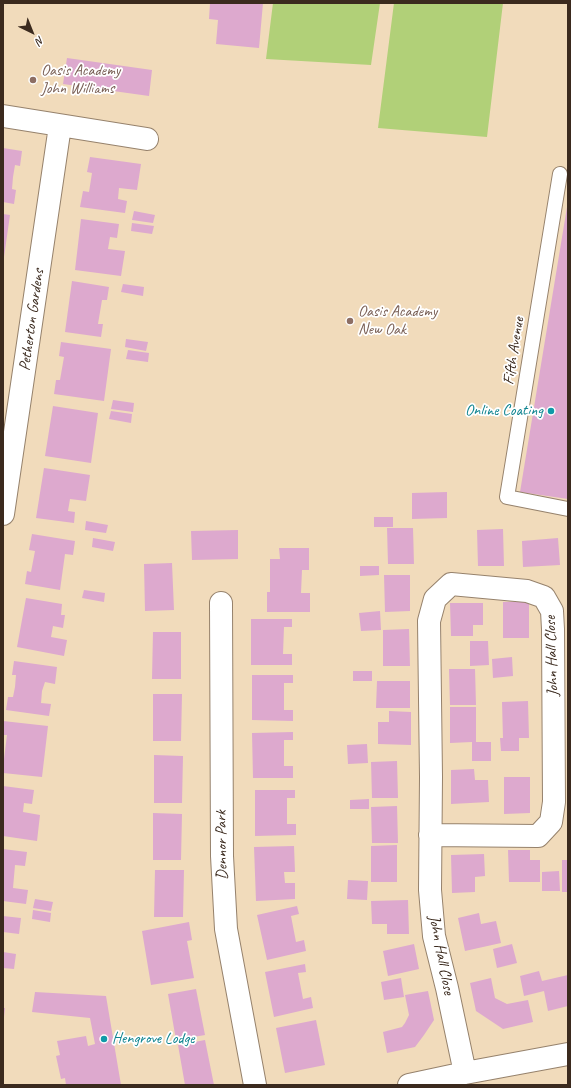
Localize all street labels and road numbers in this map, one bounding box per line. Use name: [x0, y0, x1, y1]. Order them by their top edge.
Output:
street label: Petherton Gardens: [15, 268, 49, 372]
street label: Fifth Avenue: [499, 316, 529, 386]
street label: John Hall Close: [541, 615, 563, 697]
street label: Dennor Park: [212, 810, 232, 880]
street label: John Hall Close: [424, 914, 458, 996]

